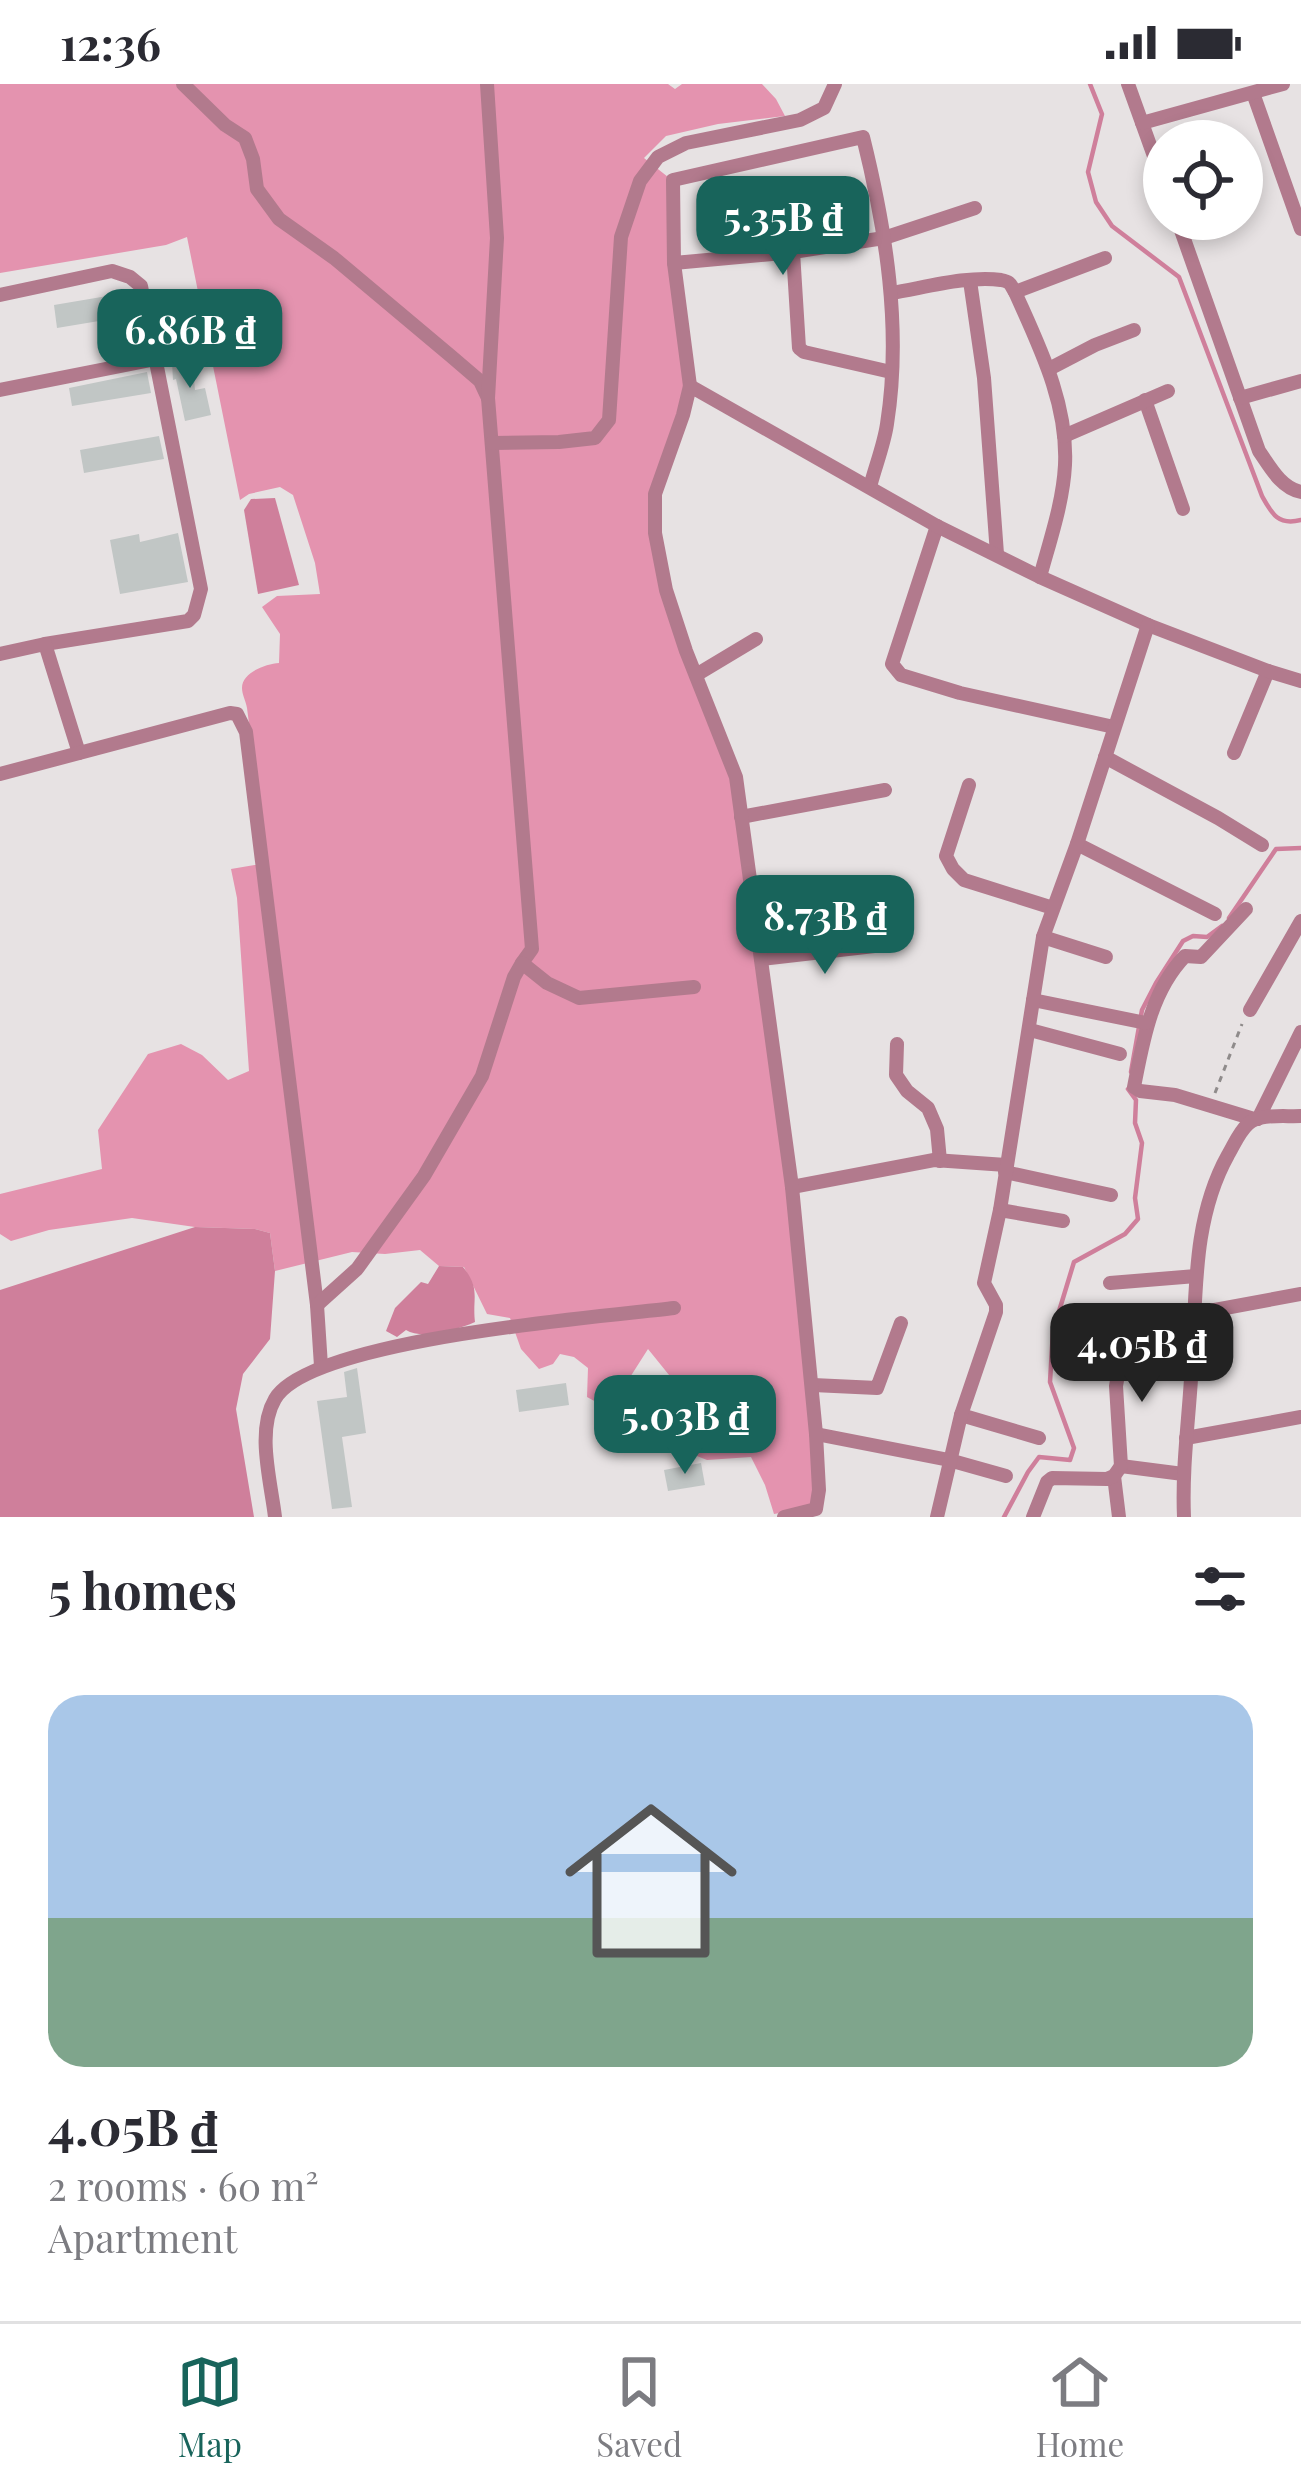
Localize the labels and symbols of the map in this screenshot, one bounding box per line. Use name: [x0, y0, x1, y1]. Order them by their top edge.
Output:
pin: 5.35B ₫: [672, 176, 894, 278]
pin: 6.86B ₫: [79, 289, 301, 391]
pin: 8.73B ₫: [714, 875, 936, 977]
pin: 4.05B ₫: [1031, 1303, 1253, 1405]
pin: 5.03B ₫: [574, 1375, 796, 1477]

